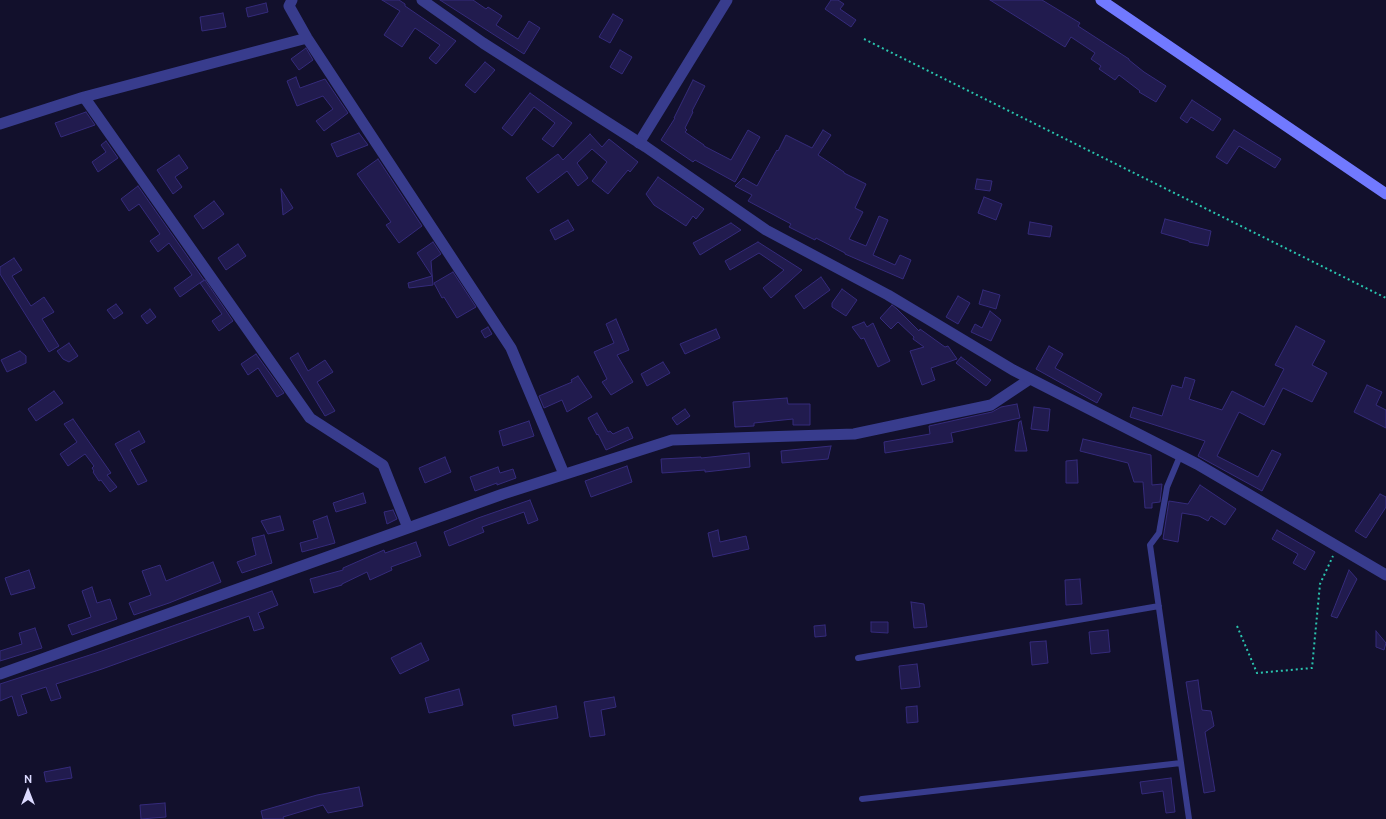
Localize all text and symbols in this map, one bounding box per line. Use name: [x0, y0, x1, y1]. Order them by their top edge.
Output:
north arrow: [8, 771, 48, 811]
text: N: [24, 773, 32, 785]

